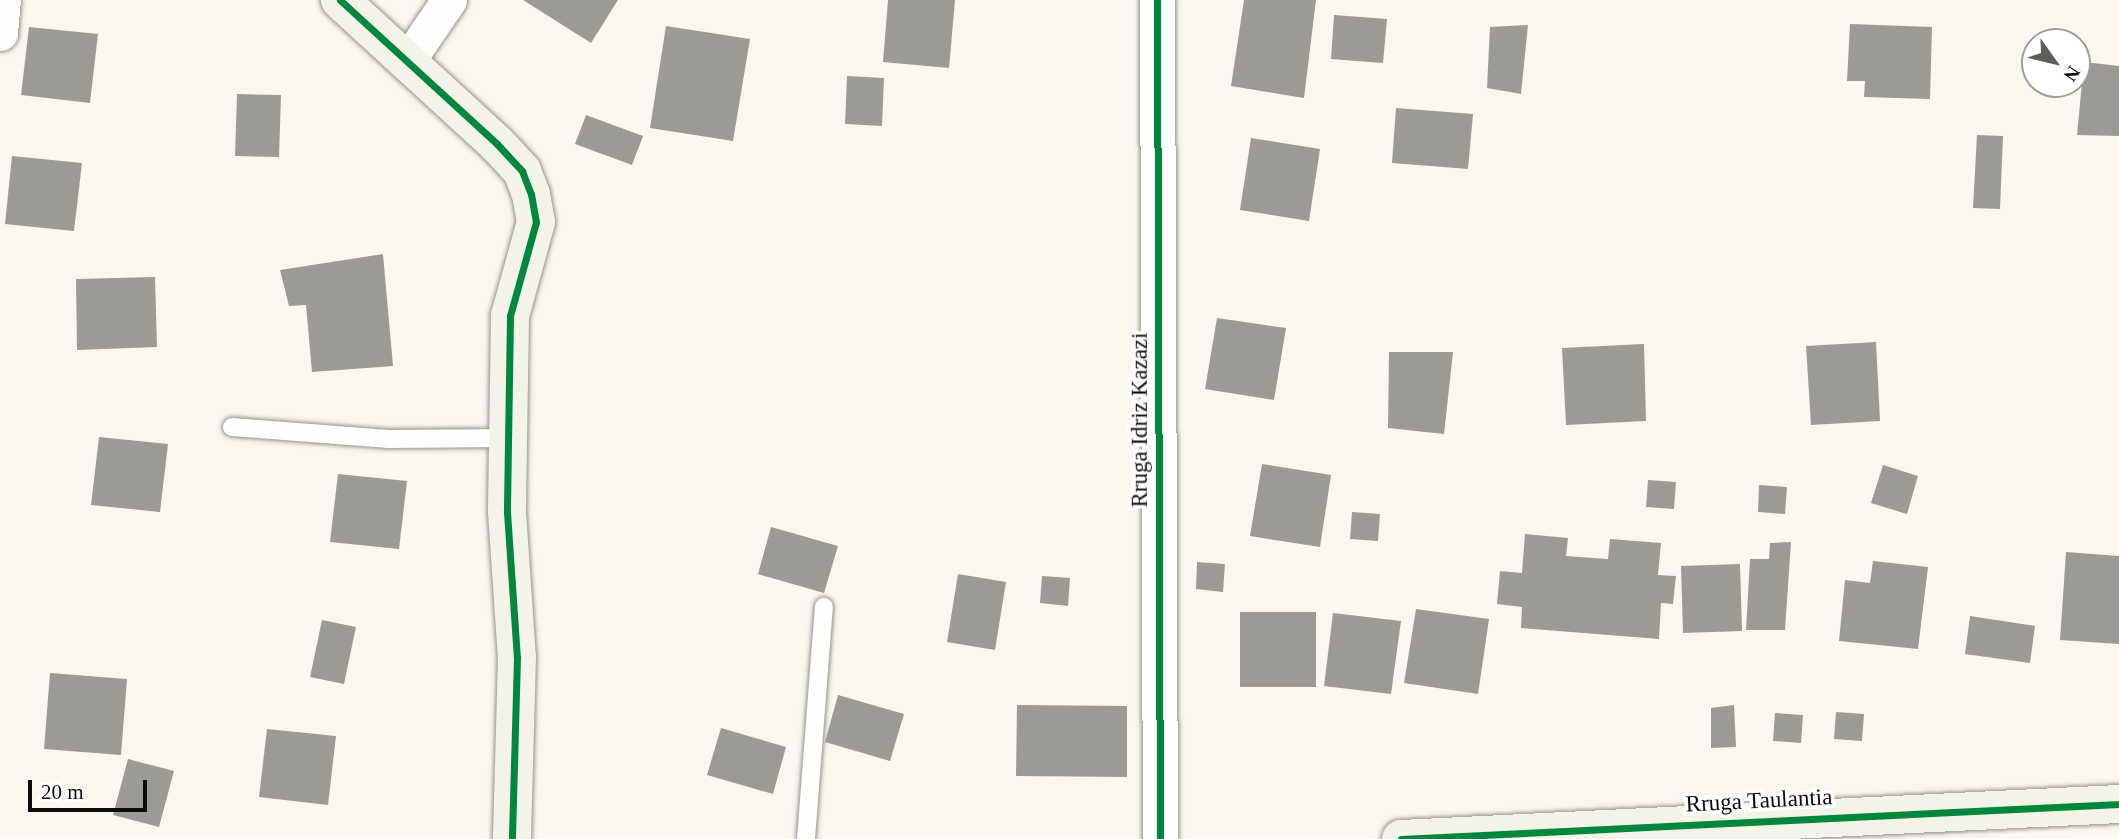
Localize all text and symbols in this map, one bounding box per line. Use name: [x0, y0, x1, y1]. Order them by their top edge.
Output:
north arrow: [2021, 28, 2091, 98]
text: N: [2060, 62, 2085, 85]
street label: Rruga Idriz Kazazi: [1126, 333, 1154, 507]
scale bar: [32, 766, 150, 810]
text: 20 m: [41, 780, 84, 804]
street label: Rruga Taulantia: [1685, 783, 1833, 819]

